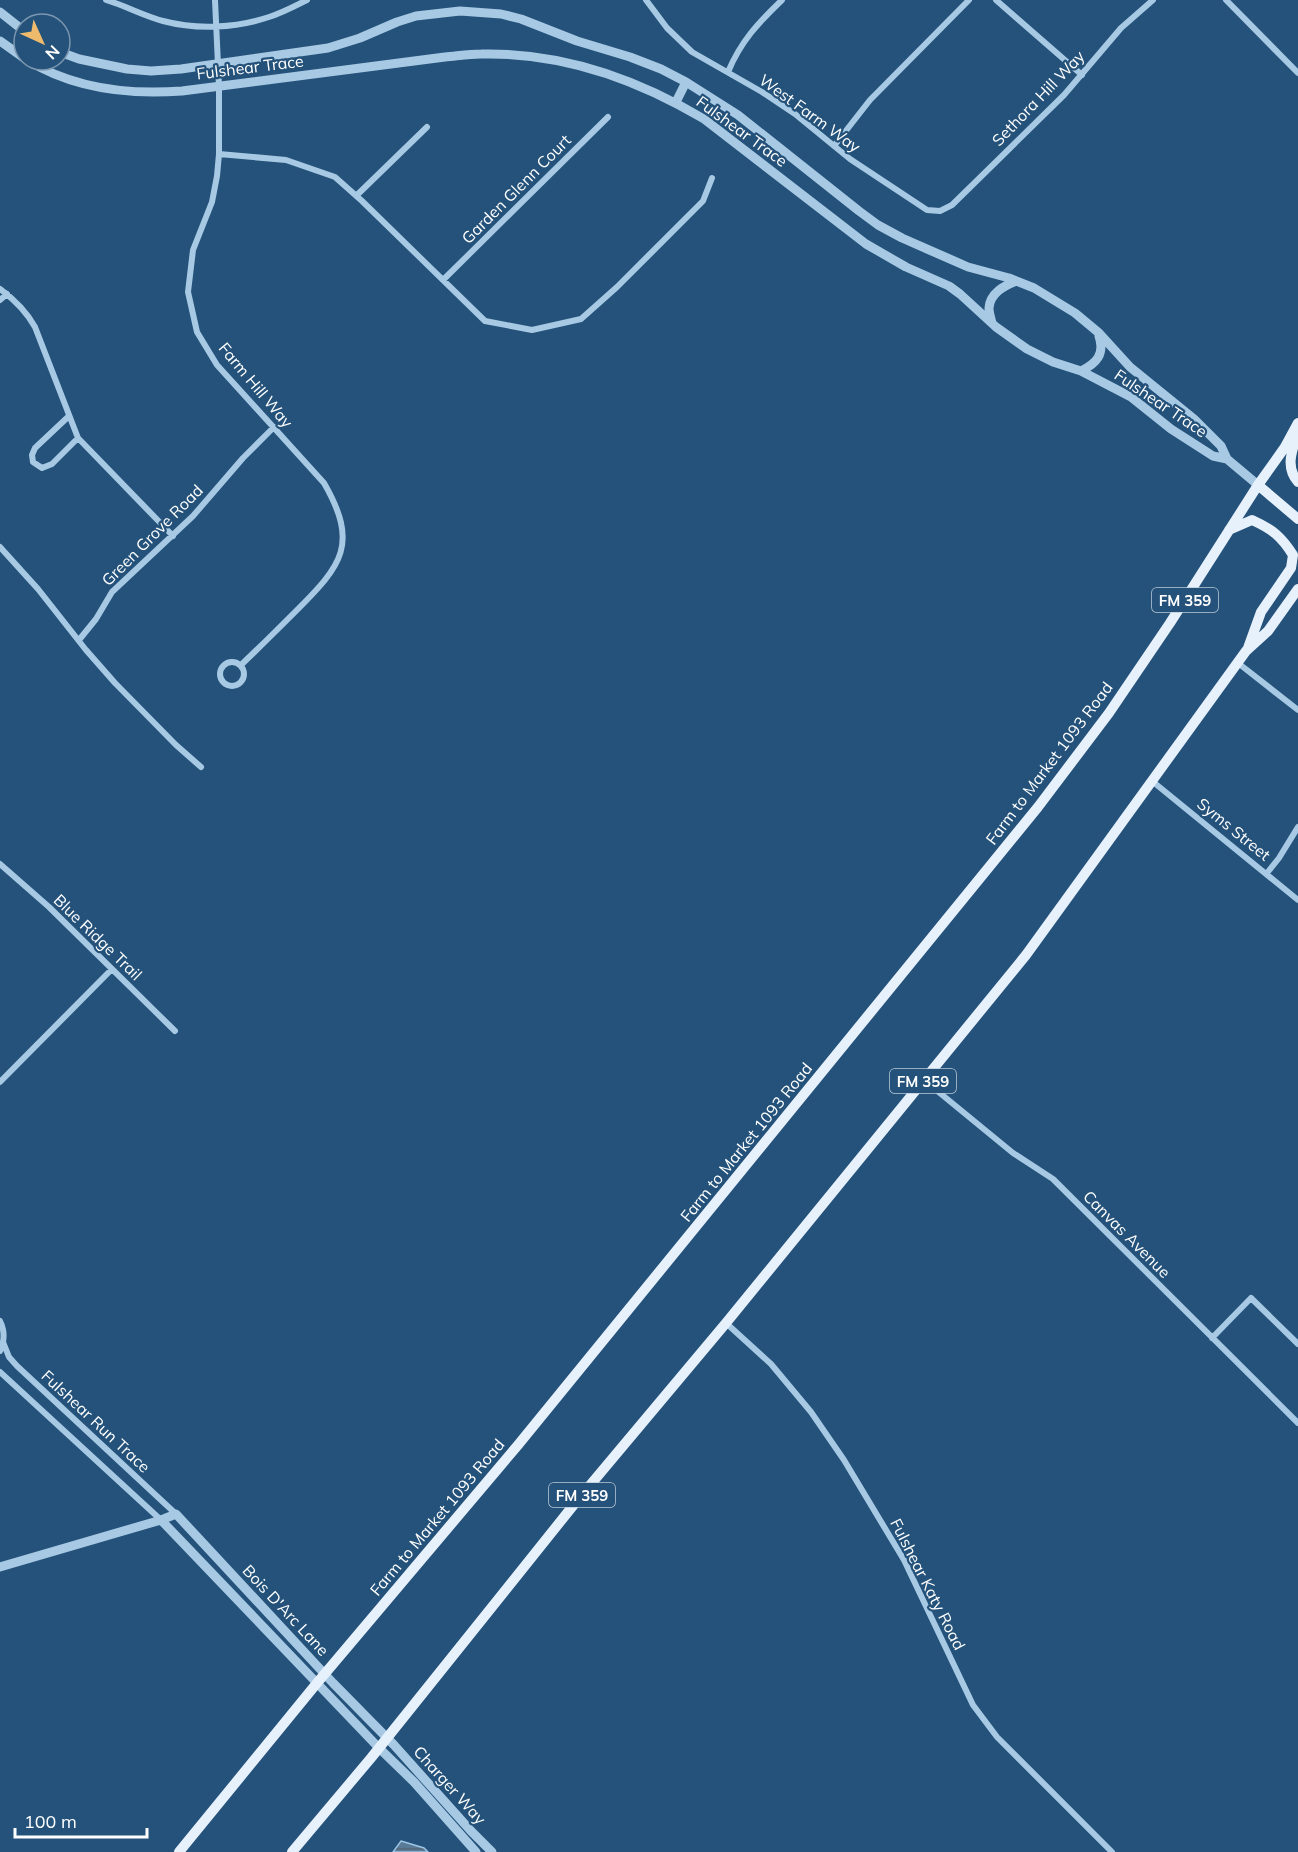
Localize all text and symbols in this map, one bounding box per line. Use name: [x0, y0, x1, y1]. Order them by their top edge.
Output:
north arrow: [12, 12, 72, 72]
text: N: [41, 41, 64, 64]
street label: Sethora Hill Way: [987, 46, 1089, 150]
street label: Fulshear Trace: [195, 51, 305, 83]
street label: West Farm Way: [755, 70, 865, 157]
street label: Fulshear Trace: [693, 91, 791, 171]
street label: Garden Glenn Court: [457, 130, 575, 248]
street label: Farm Hill Way: [215, 338, 298, 432]
street label: Fulshear Trace: [1111, 365, 1211, 441]
street label: Green Grove Road: [97, 480, 207, 590]
road number: FM 359: [1152, 588, 1218, 612]
street label: Farm to Market 1093 Road: [981, 678, 1117, 848]
street label: Syms Street: [1193, 793, 1275, 865]
street label: Blue Ridge Trail: [50, 890, 146, 984]
street label: Farm to Market 1093 Road: [676, 1059, 816, 1225]
road number: FM 359: [890, 1069, 956, 1093]
street label: Canvas Avenue: [1079, 1186, 1175, 1282]
street label: Fulshear Run Trace: [37, 1365, 155, 1477]
street label: Farm to Market 1093 Road: [366, 1435, 508, 1599]
road number: FM 359: [549, 1483, 615, 1507]
street label: Fulshear Katy Road: [886, 1515, 970, 1653]
street label: Bois D'Arc Lane: [239, 1560, 333, 1660]
street label: Charger Way: [409, 1742, 491, 1829]
scale bar: [15, 1801, 147, 1839]
text: 100 m: [24, 1810, 77, 1833]

